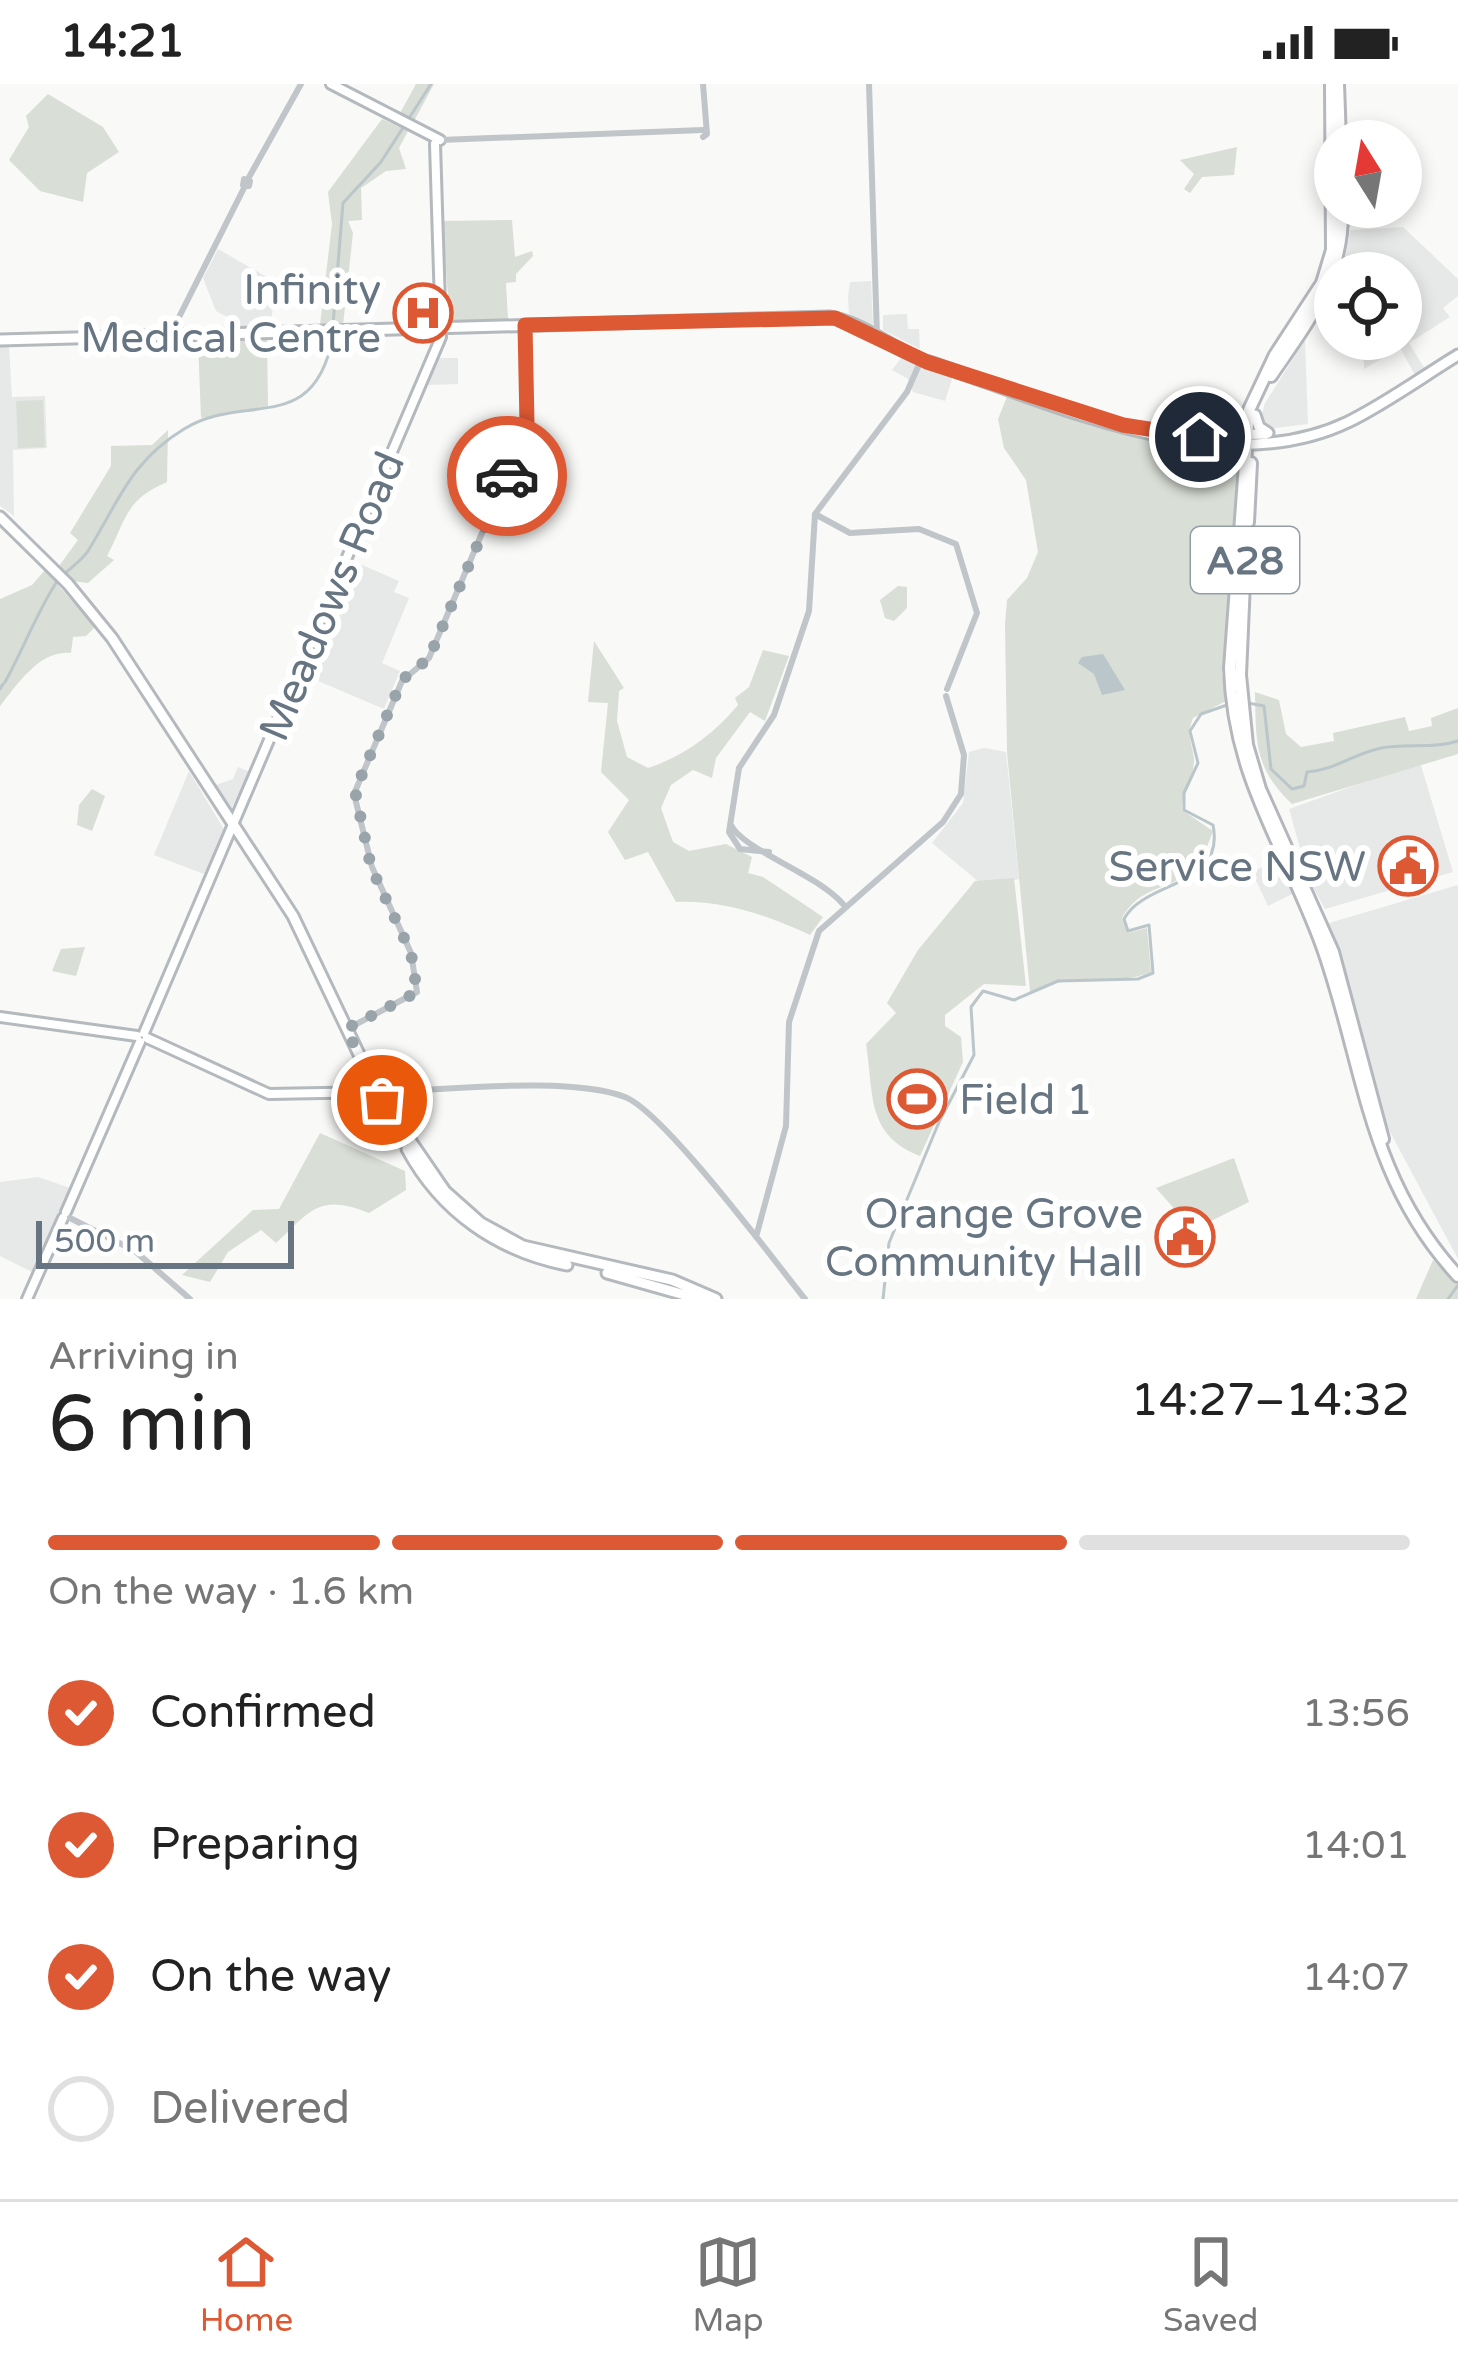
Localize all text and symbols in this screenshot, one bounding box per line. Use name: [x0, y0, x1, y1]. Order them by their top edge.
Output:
text: 14:21: [60, 15, 185, 69]
north arrow: [1314, 120, 1422, 228]
map controls: [1314, 120, 1422, 360]
button: locate: [1314, 252, 1422, 360]
place label: Infinity Medical Centre: [80, 265, 381, 364]
hospital icon: Infinity Medical Centre: [392, 282, 454, 344]
pin: [1149, 386, 1251, 488]
icon: home: [1167, 404, 1233, 470]
courier: [447, 416, 567, 536]
icon: car: [474, 443, 540, 509]
street label: Meadows Road: [249, 444, 416, 749]
road number: A28: [1191, 527, 1299, 593]
public building icon: Service NSW: [1377, 835, 1439, 897]
place label: Service NSW: [1109, 842, 1366, 893]
pin: [331, 1049, 433, 1151]
icon: bag: [349, 1067, 415, 1133]
sports icon: Field 1: [886, 1068, 948, 1130]
place label: Field 1: [959, 1075, 1093, 1126]
place label: Orange Grove Community Hall: [825, 1189, 1143, 1288]
public building icon: Orange Grove Community Hall: [1154, 1206, 1216, 1268]
scale bar: [36, 1215, 294, 1268]
text: 500 m: [54, 1222, 155, 1261]
text: Arriving in: [48, 1333, 239, 1380]
text: 14:27–14:32: [1131, 1374, 1410, 1428]
text: 6 min: [48, 1378, 256, 1472]
text: On the way · 1.6 km: [48, 1568, 414, 1615]
icon: check: [48, 1680, 114, 1746]
text: Confirmed: [150, 1686, 376, 1740]
text: 13:56: [1302, 1690, 1410, 1737]
icon: check: [48, 1812, 114, 1878]
text: Preparing: [150, 1818, 360, 1872]
text: 14:01: [1302, 1822, 1410, 1869]
icon: check: [48, 1944, 114, 2010]
text: On the way: [150, 1950, 391, 2004]
text: 14:07: [1302, 1954, 1410, 2001]
text: Delivered: [150, 2082, 350, 2136]
tab: Home: [200, 2229, 293, 2340]
tab: Map: [692, 2229, 764, 2340]
tab: Saved: [1163, 2229, 1258, 2340]

